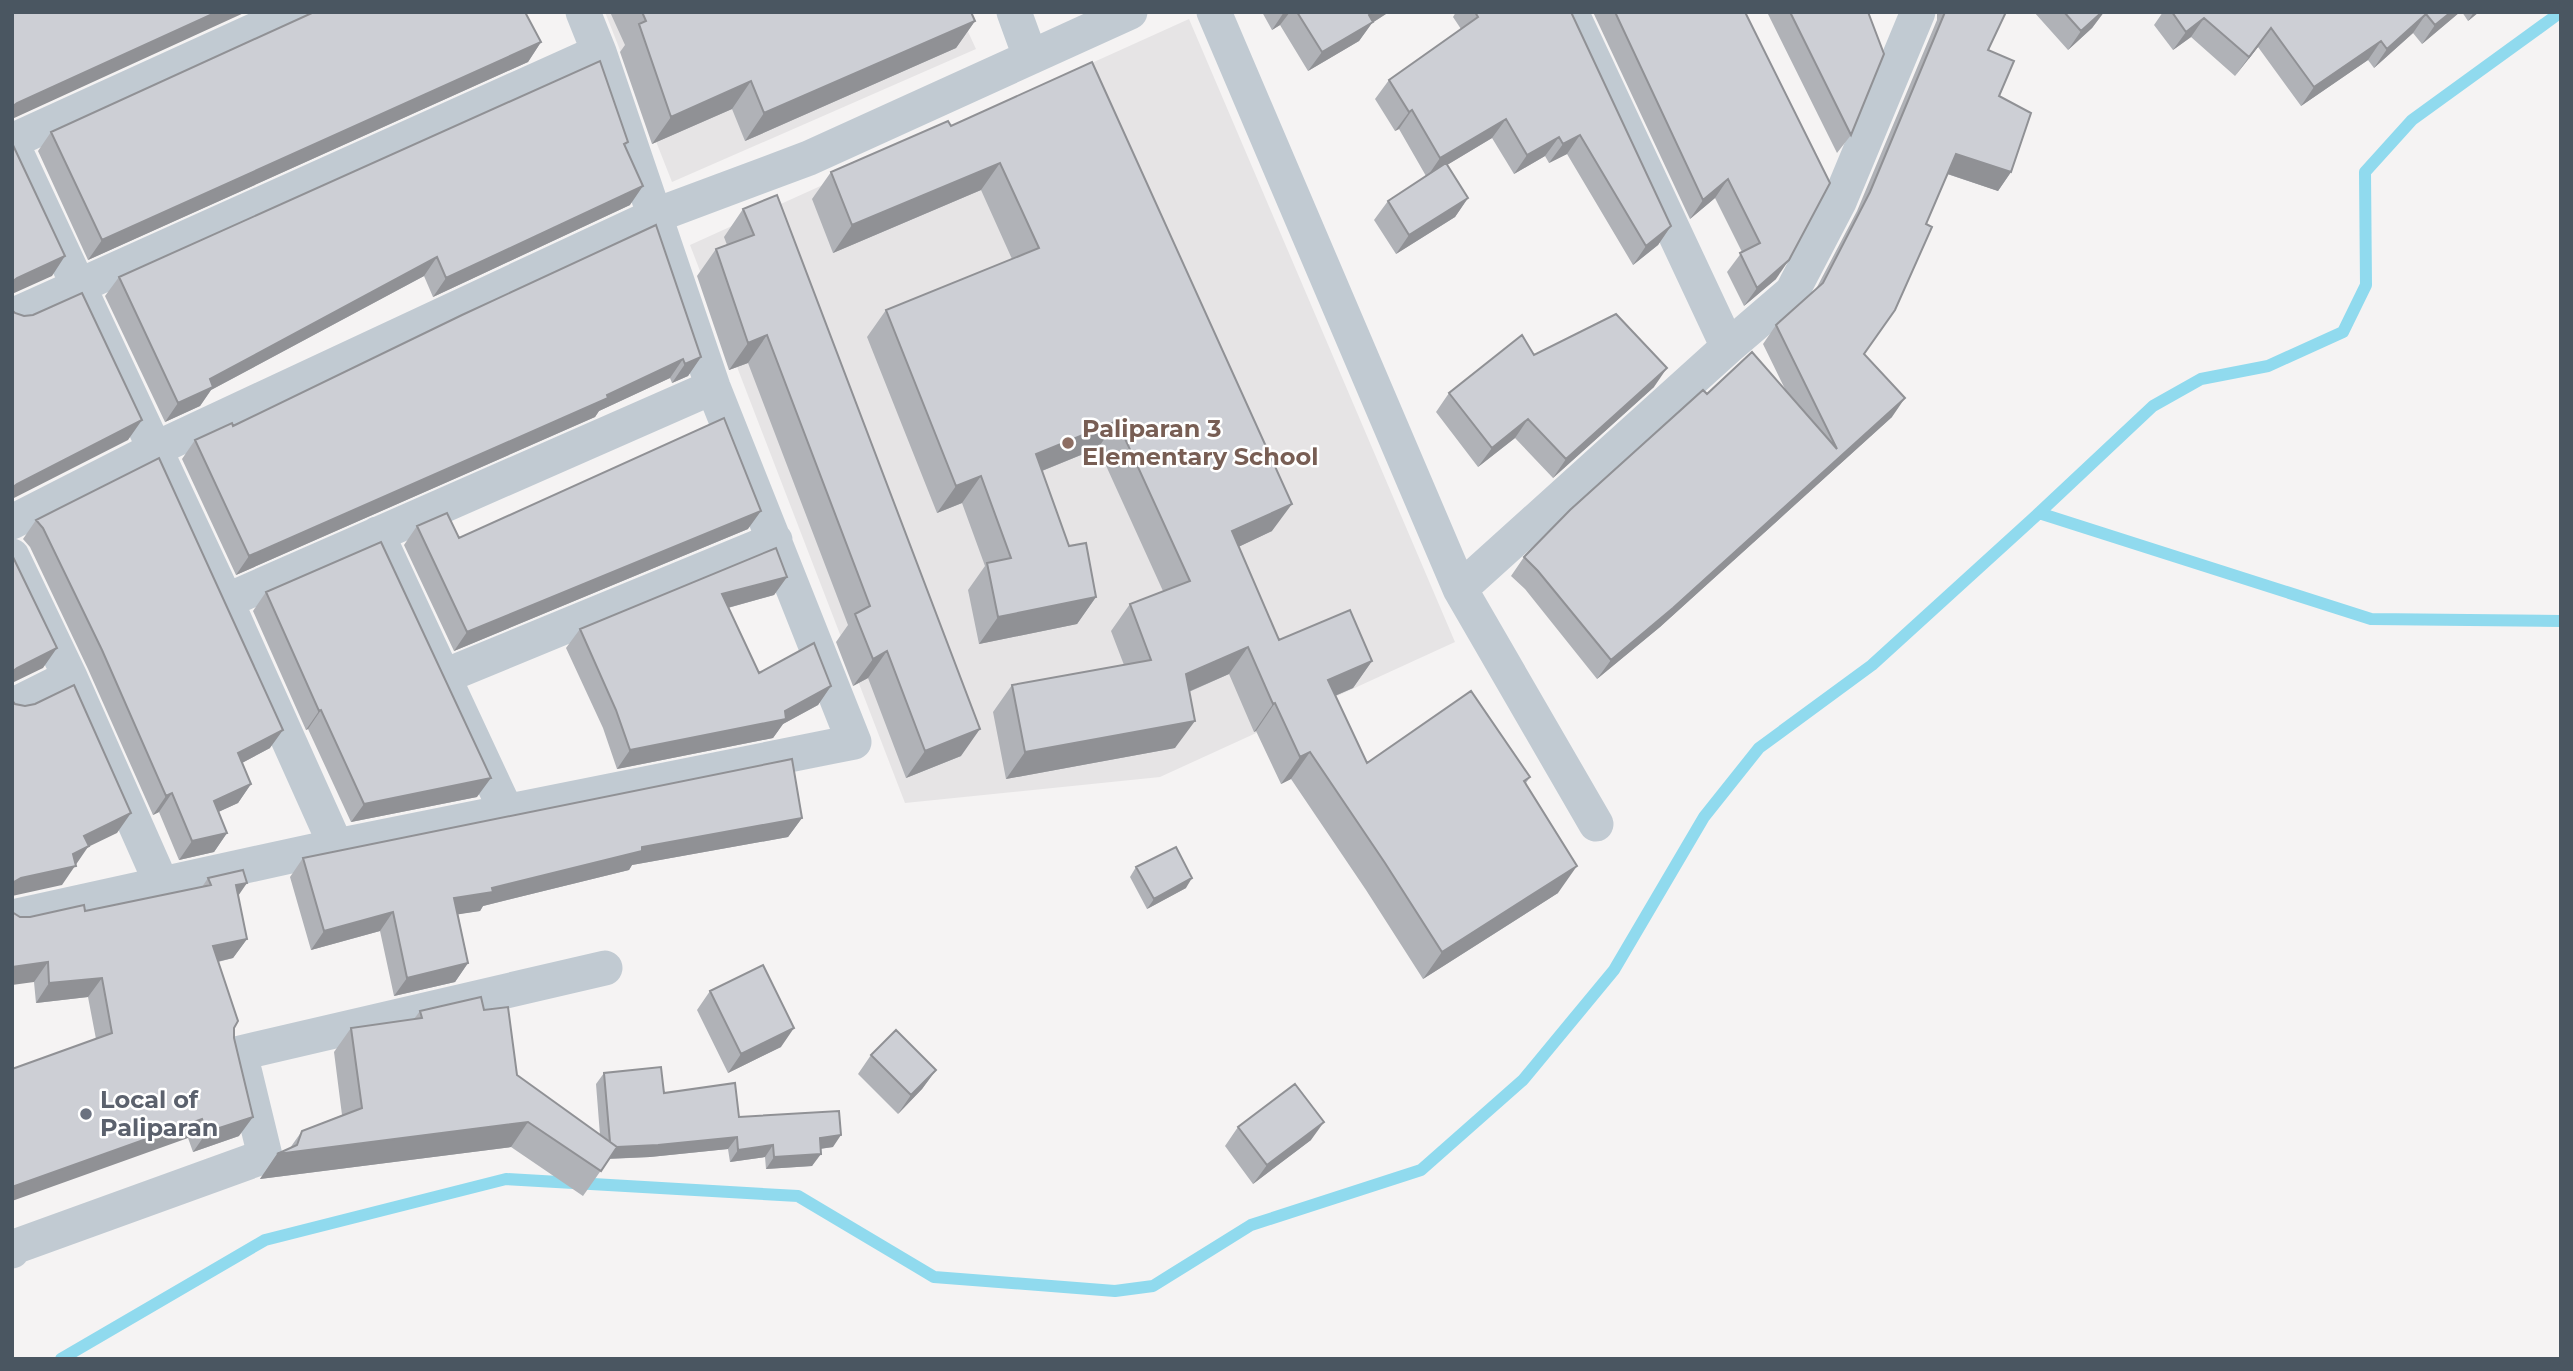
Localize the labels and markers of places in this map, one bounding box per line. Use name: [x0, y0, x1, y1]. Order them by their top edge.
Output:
place label: Paliparan 3 Elementary School: [1082, 414, 1319, 471]
marker: Paliparan 3 Elementary School: [1060, 435, 1076, 451]
place label: Local of Paliparan: [100, 1085, 218, 1142]
marker: Local of Paliparan: [78, 1106, 94, 1122]

